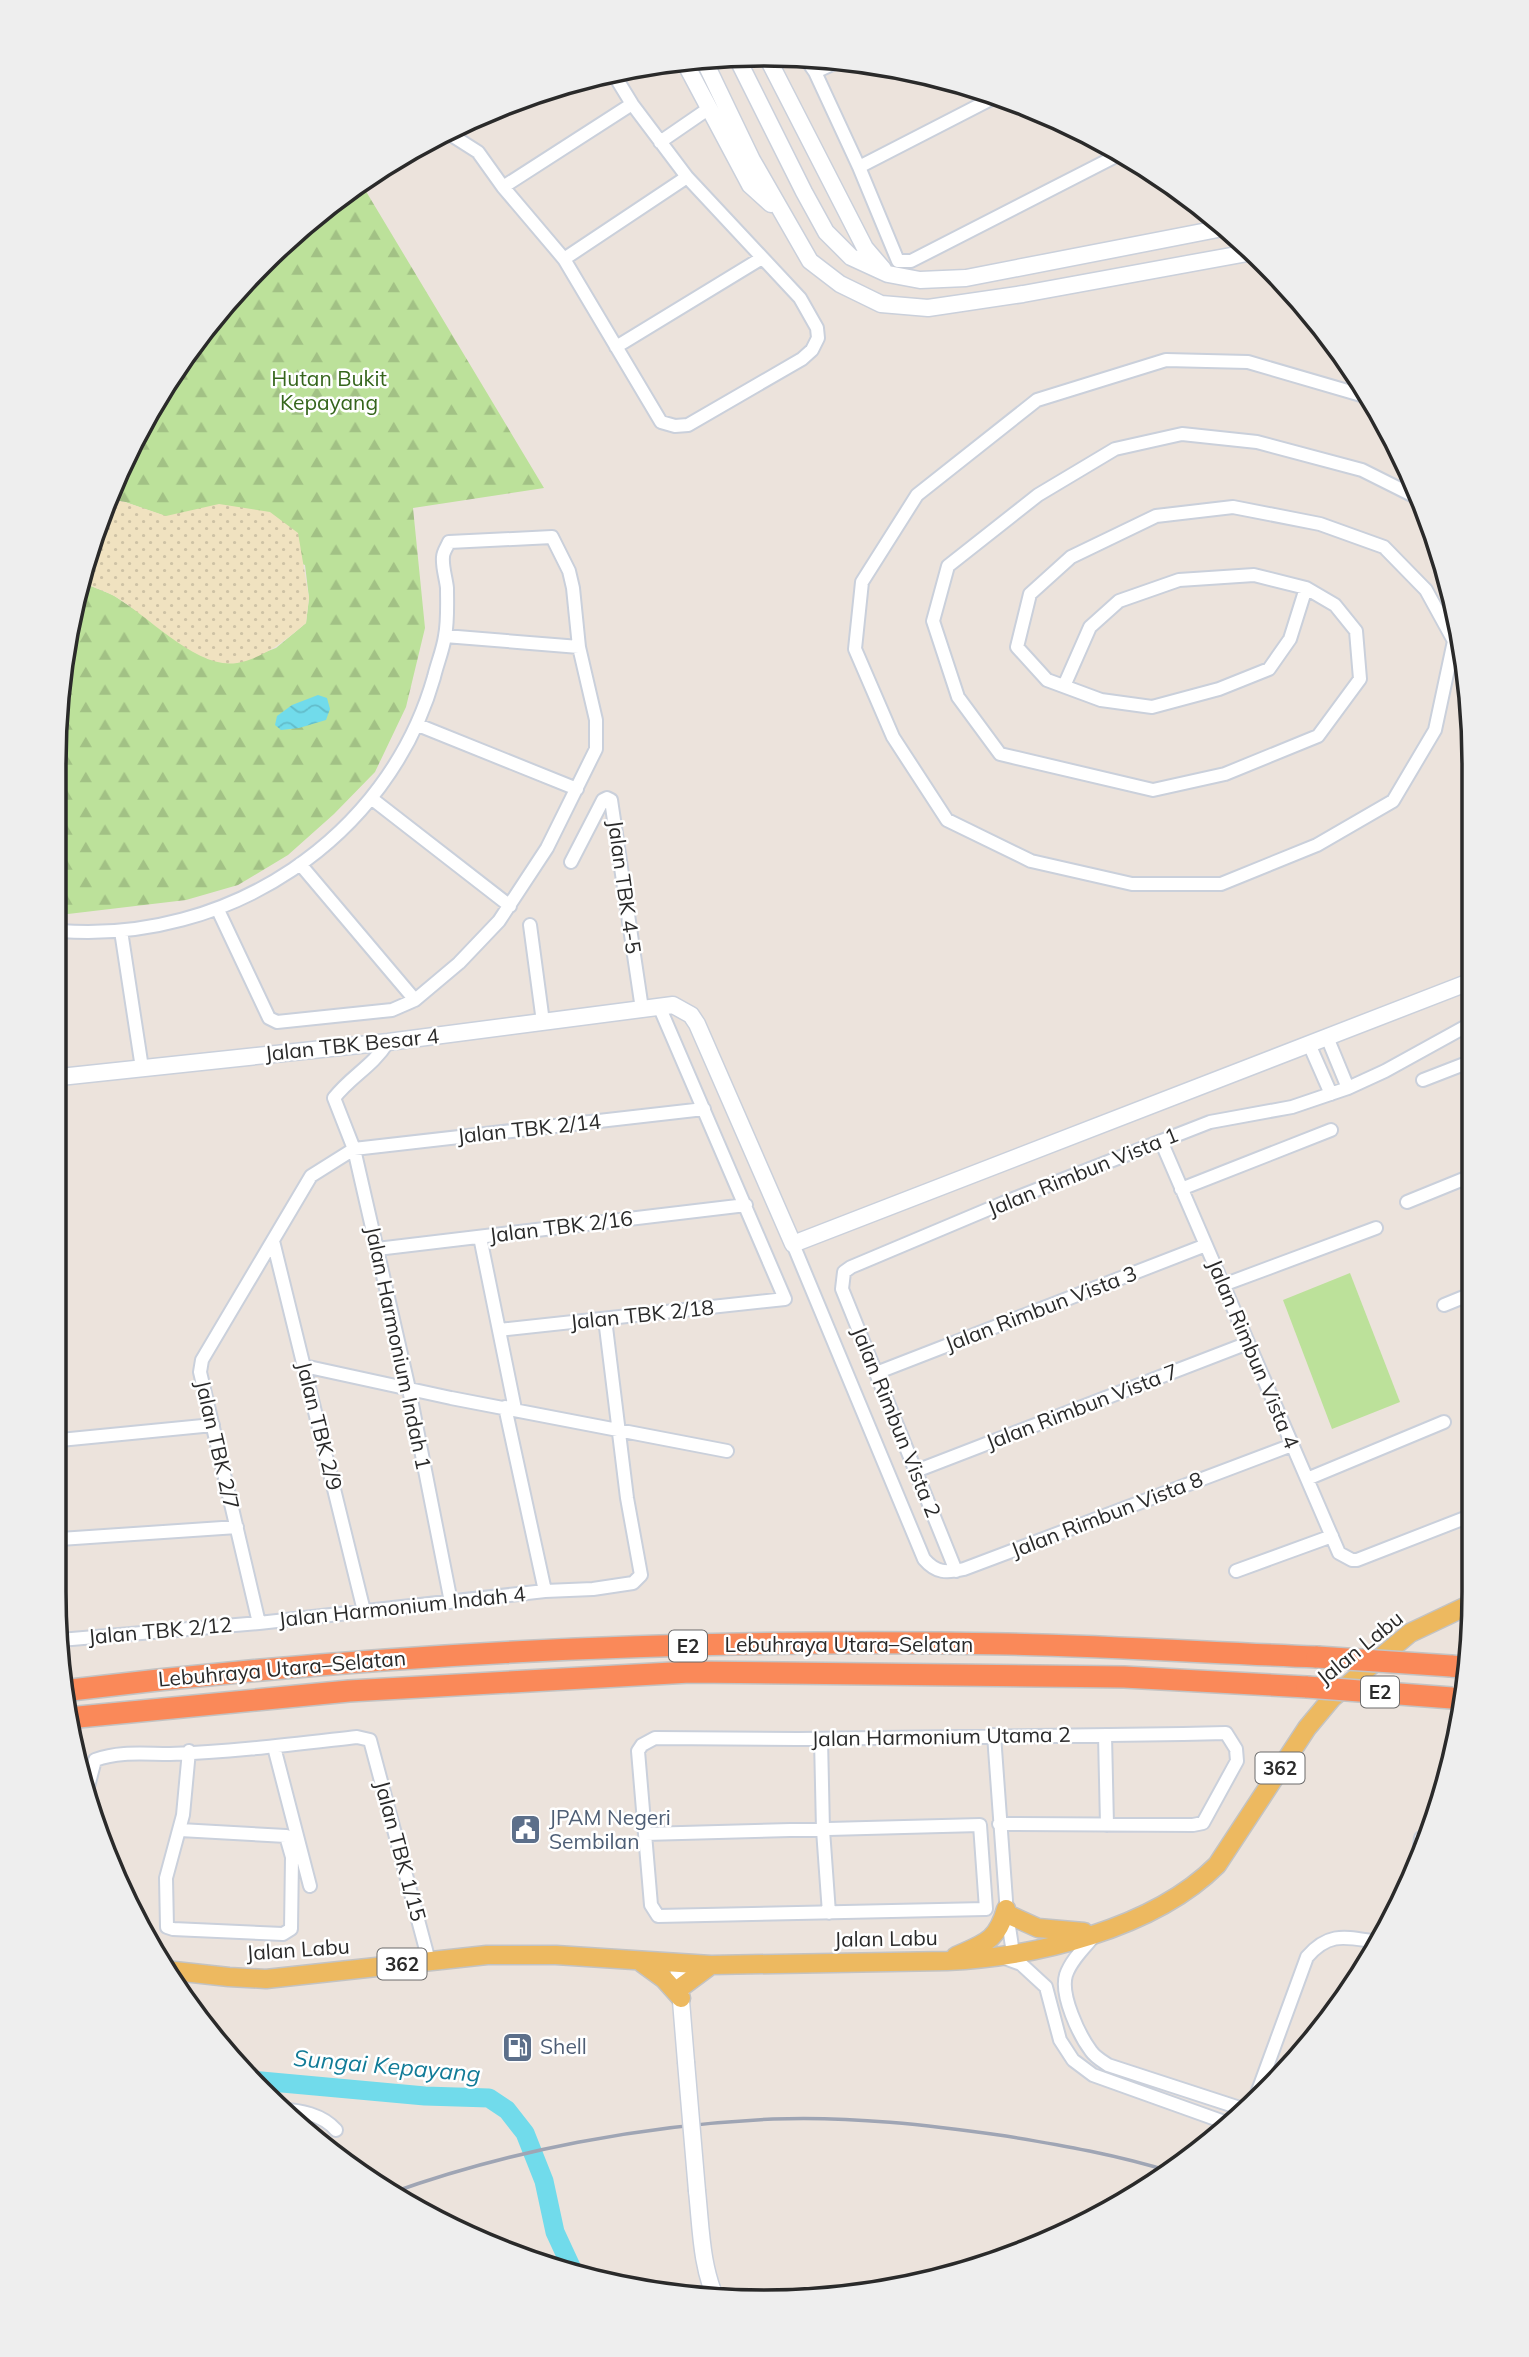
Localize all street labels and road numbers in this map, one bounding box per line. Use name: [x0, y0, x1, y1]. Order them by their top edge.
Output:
street label: Jalan TBK 4-5: [603, 818, 647, 955]
street label: Jalan TBK Besar 4: [263, 1022, 441, 1066]
street label: Jalan TBK 2/14: [456, 1107, 602, 1148]
street label: Jalan Rimbun Vista 1: [983, 1121, 1182, 1221]
street label: Jalan TBK 2/16: [488, 1204, 634, 1248]
street label: Jalan Harmonium Indah 1: [360, 1224, 438, 1472]
street label: Jalan Rimbun Vista 4: [1202, 1255, 1306, 1453]
street label: Jalan Rimbun Vista 3: [941, 1259, 1140, 1357]
street label: Jalan TBK 2/18: [569, 1294, 715, 1334]
street label: Jalan Rimbun Vista 2: [847, 1322, 947, 1521]
street label: Jalan Rimbun Vista 7: [982, 1357, 1181, 1455]
street label: Jalan TBK 2/9: [291, 1359, 349, 1493]
street label: Jalan TBK 2/7: [190, 1378, 245, 1512]
street label: Jalan Rimbun Vista 8: [1007, 1465, 1206, 1563]
street label: Jalan Harmonium Indah 4: [277, 1580, 527, 1632]
street label: Jalan Labu: [1311, 1605, 1408, 1690]
street label: Jalan TBK 2/12: [87, 1611, 233, 1649]
road number: E2: [669, 1630, 707, 1662]
street label: Lebuhraya Utara–Selatan: [725, 1631, 973, 1657]
street label: Lebuhraya Utara–Selatan: [157, 1644, 407, 1692]
road number: E2: [1361, 1676, 1399, 1708]
street label: Jalan Harmonium Utama 2: [811, 1721, 1071, 1751]
road number: 362: [1256, 1752, 1304, 1784]
street label: Jalan TBK 1/15: [370, 1778, 432, 1924]
street label: Jalan Labu: [834, 1924, 938, 1952]
street label: Jalan Labu: [245, 1932, 351, 1966]
road number: 362: [378, 1948, 426, 1980]

